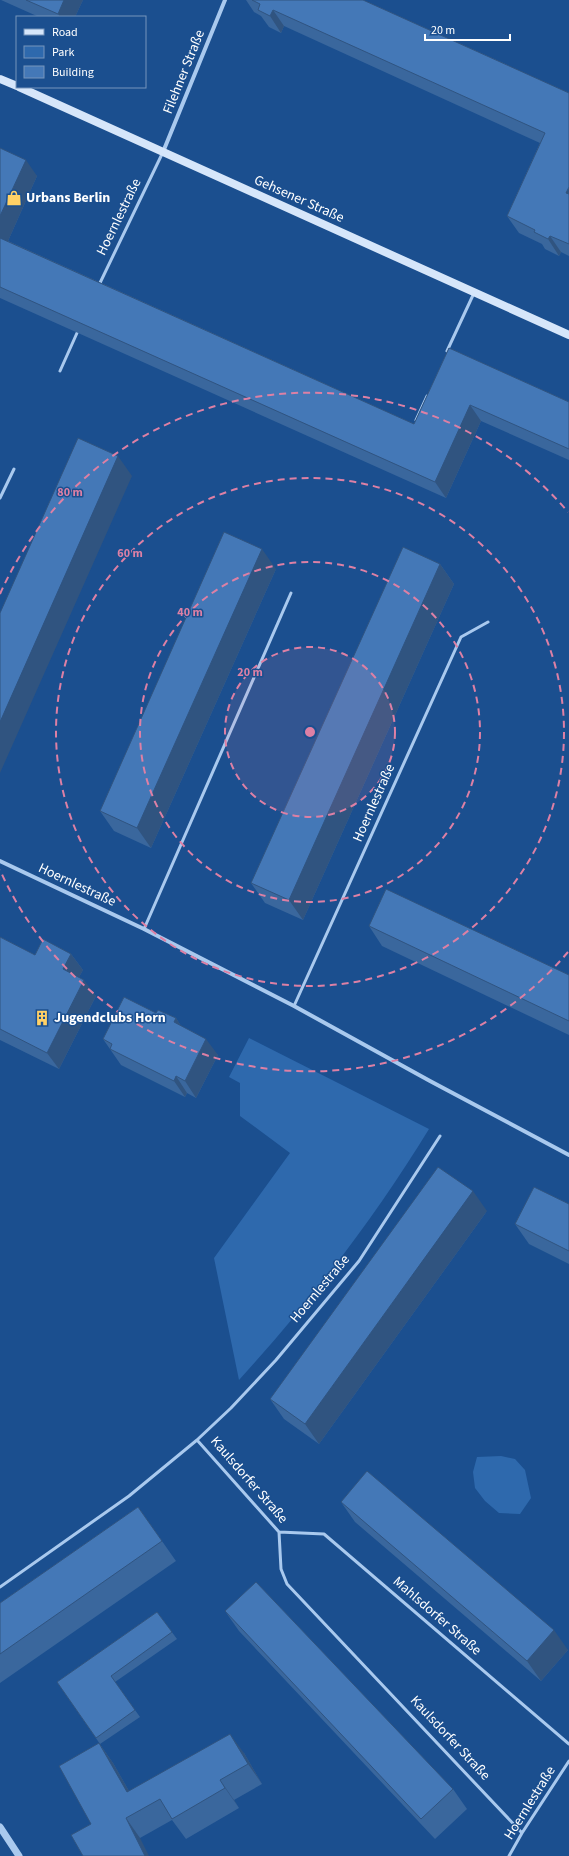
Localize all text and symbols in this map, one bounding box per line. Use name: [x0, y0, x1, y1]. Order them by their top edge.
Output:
legend: [16, 16, 146, 88]
scale bar: [425, 16, 510, 42]
text: 20 m: [431, 22, 455, 39]
text: Road: [52, 24, 78, 41]
street label: Filehner Straße: [158, 27, 210, 117]
text: Park: [52, 44, 74, 61]
text: Building: [52, 64, 94, 81]
street label: Gehsener Straße: [251, 170, 347, 228]
street label: Hoernlestraße: [92, 175, 146, 259]
place label: Urbans Berlin: [26, 188, 110, 208]
shop icon: Urbans Berlin: [5, 189, 23, 207]
text: 80 m: [57, 484, 83, 501]
text: 60 m: [117, 545, 143, 562]
text: 40 m: [177, 604, 203, 621]
text: 20 m: [237, 664, 263, 681]
centre of rings: [303, 725, 317, 739]
street label: Hoernlestraße: [348, 761, 400, 845]
street label: Hoernlestraße: [35, 858, 119, 912]
place label: Jugendclubs Horn: [54, 1008, 166, 1028]
building icon: Jugendclubs Horn: [33, 1009, 51, 1027]
street label: Hoernlestraße: [285, 1251, 355, 1327]
street label: Kaulsdorfer Straße: [206, 1432, 292, 1528]
street label: Mahlsdorfer Straße: [388, 1572, 486, 1660]
street label: Kaulsdorfer Straße: [405, 1691, 495, 1785]
street label: Hoernlestraße: [499, 1762, 561, 1844]

